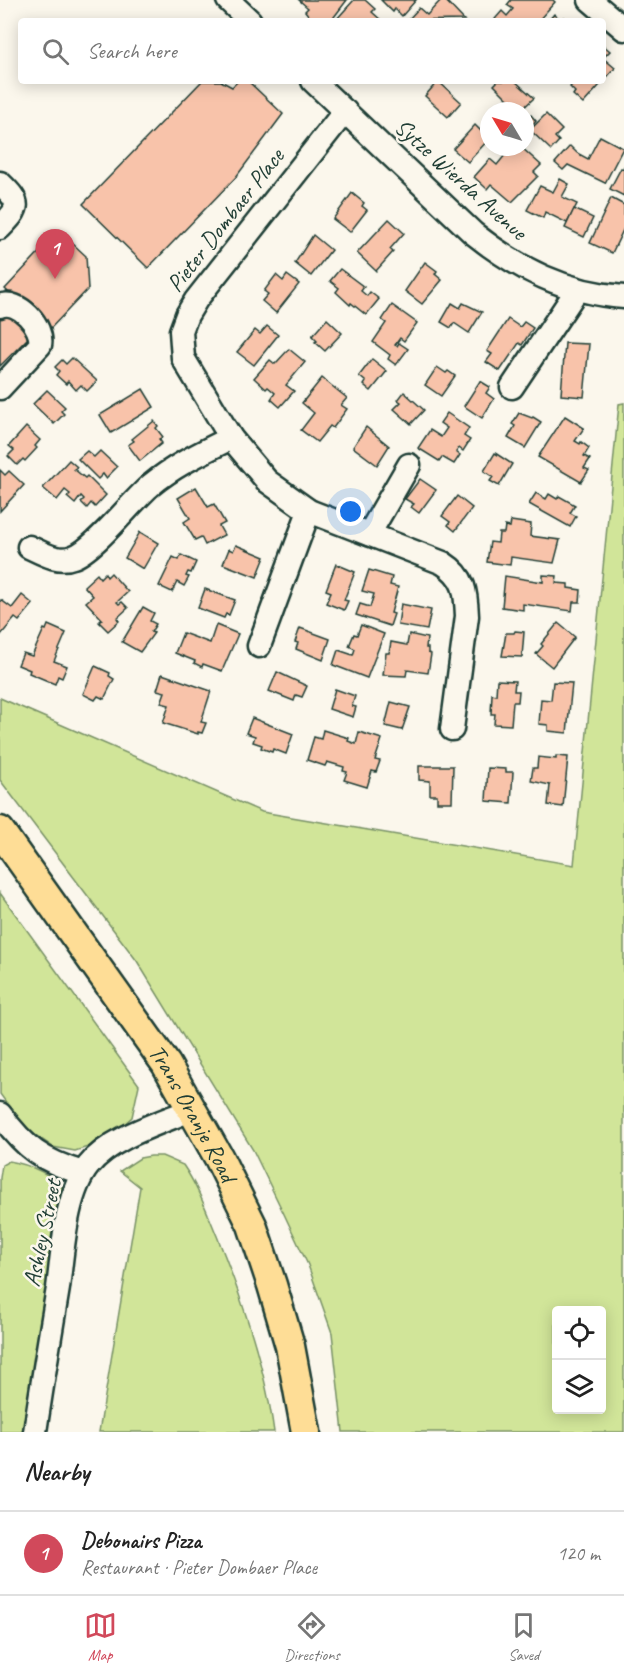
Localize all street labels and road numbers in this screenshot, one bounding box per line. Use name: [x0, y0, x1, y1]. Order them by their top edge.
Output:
street label: Sytze Wierda Avenue: [389, 112, 535, 248]
street label: Pieter Dombaer Place: [160, 140, 292, 298]
street label: Trans Oranje Road: [142, 1039, 245, 1190]
street label: Ashley Street: [16, 1175, 68, 1289]

